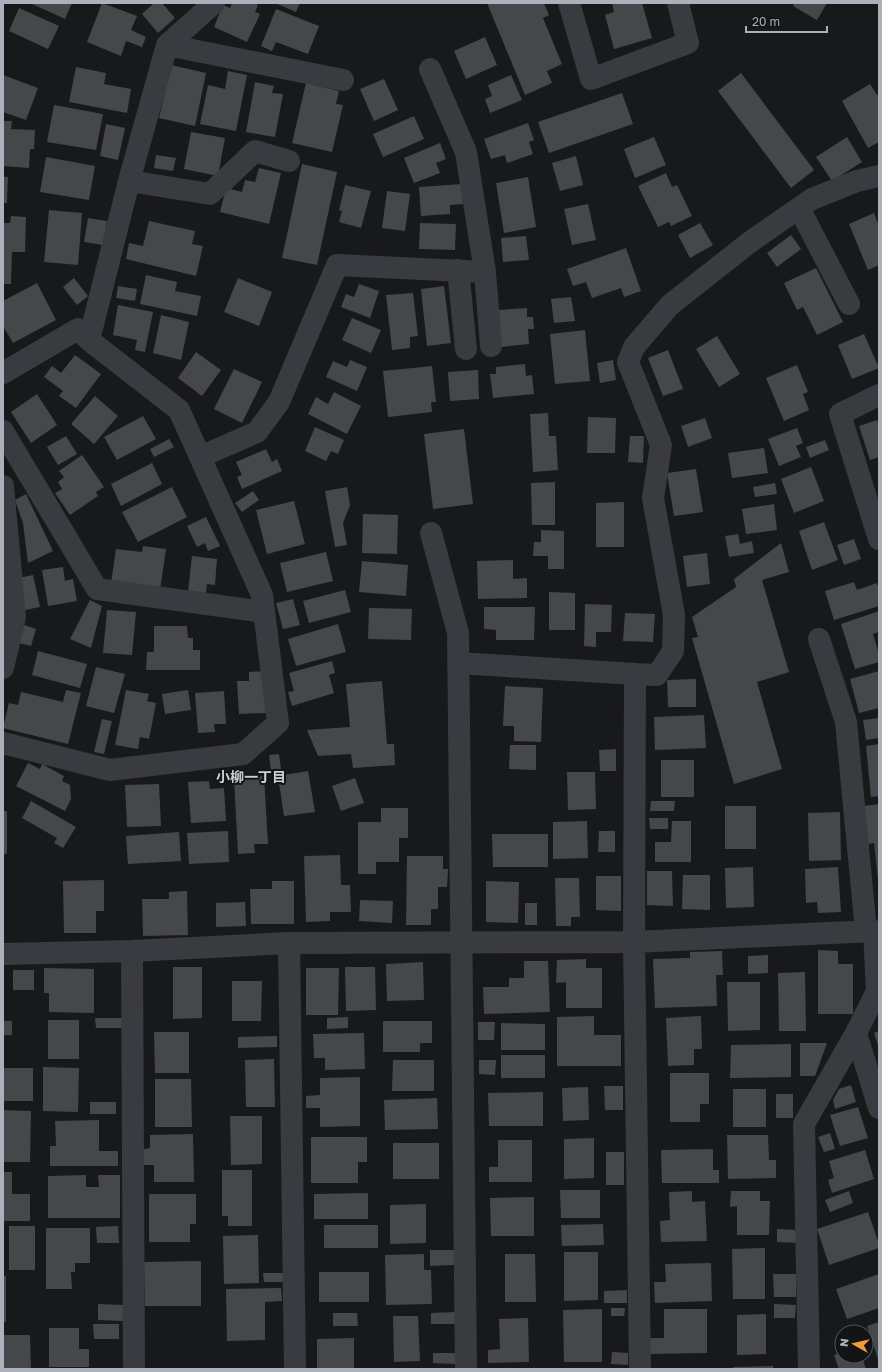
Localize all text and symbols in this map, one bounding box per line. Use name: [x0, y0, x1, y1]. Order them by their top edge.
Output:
scale bar: [746, 8, 827, 34]
text: 20 m: [752, 14, 780, 29]
district label: 小柳一丁目: [216, 768, 286, 785]
north arrow: [834, 1324, 874, 1364]
text: N: [837, 1337, 851, 1348]

